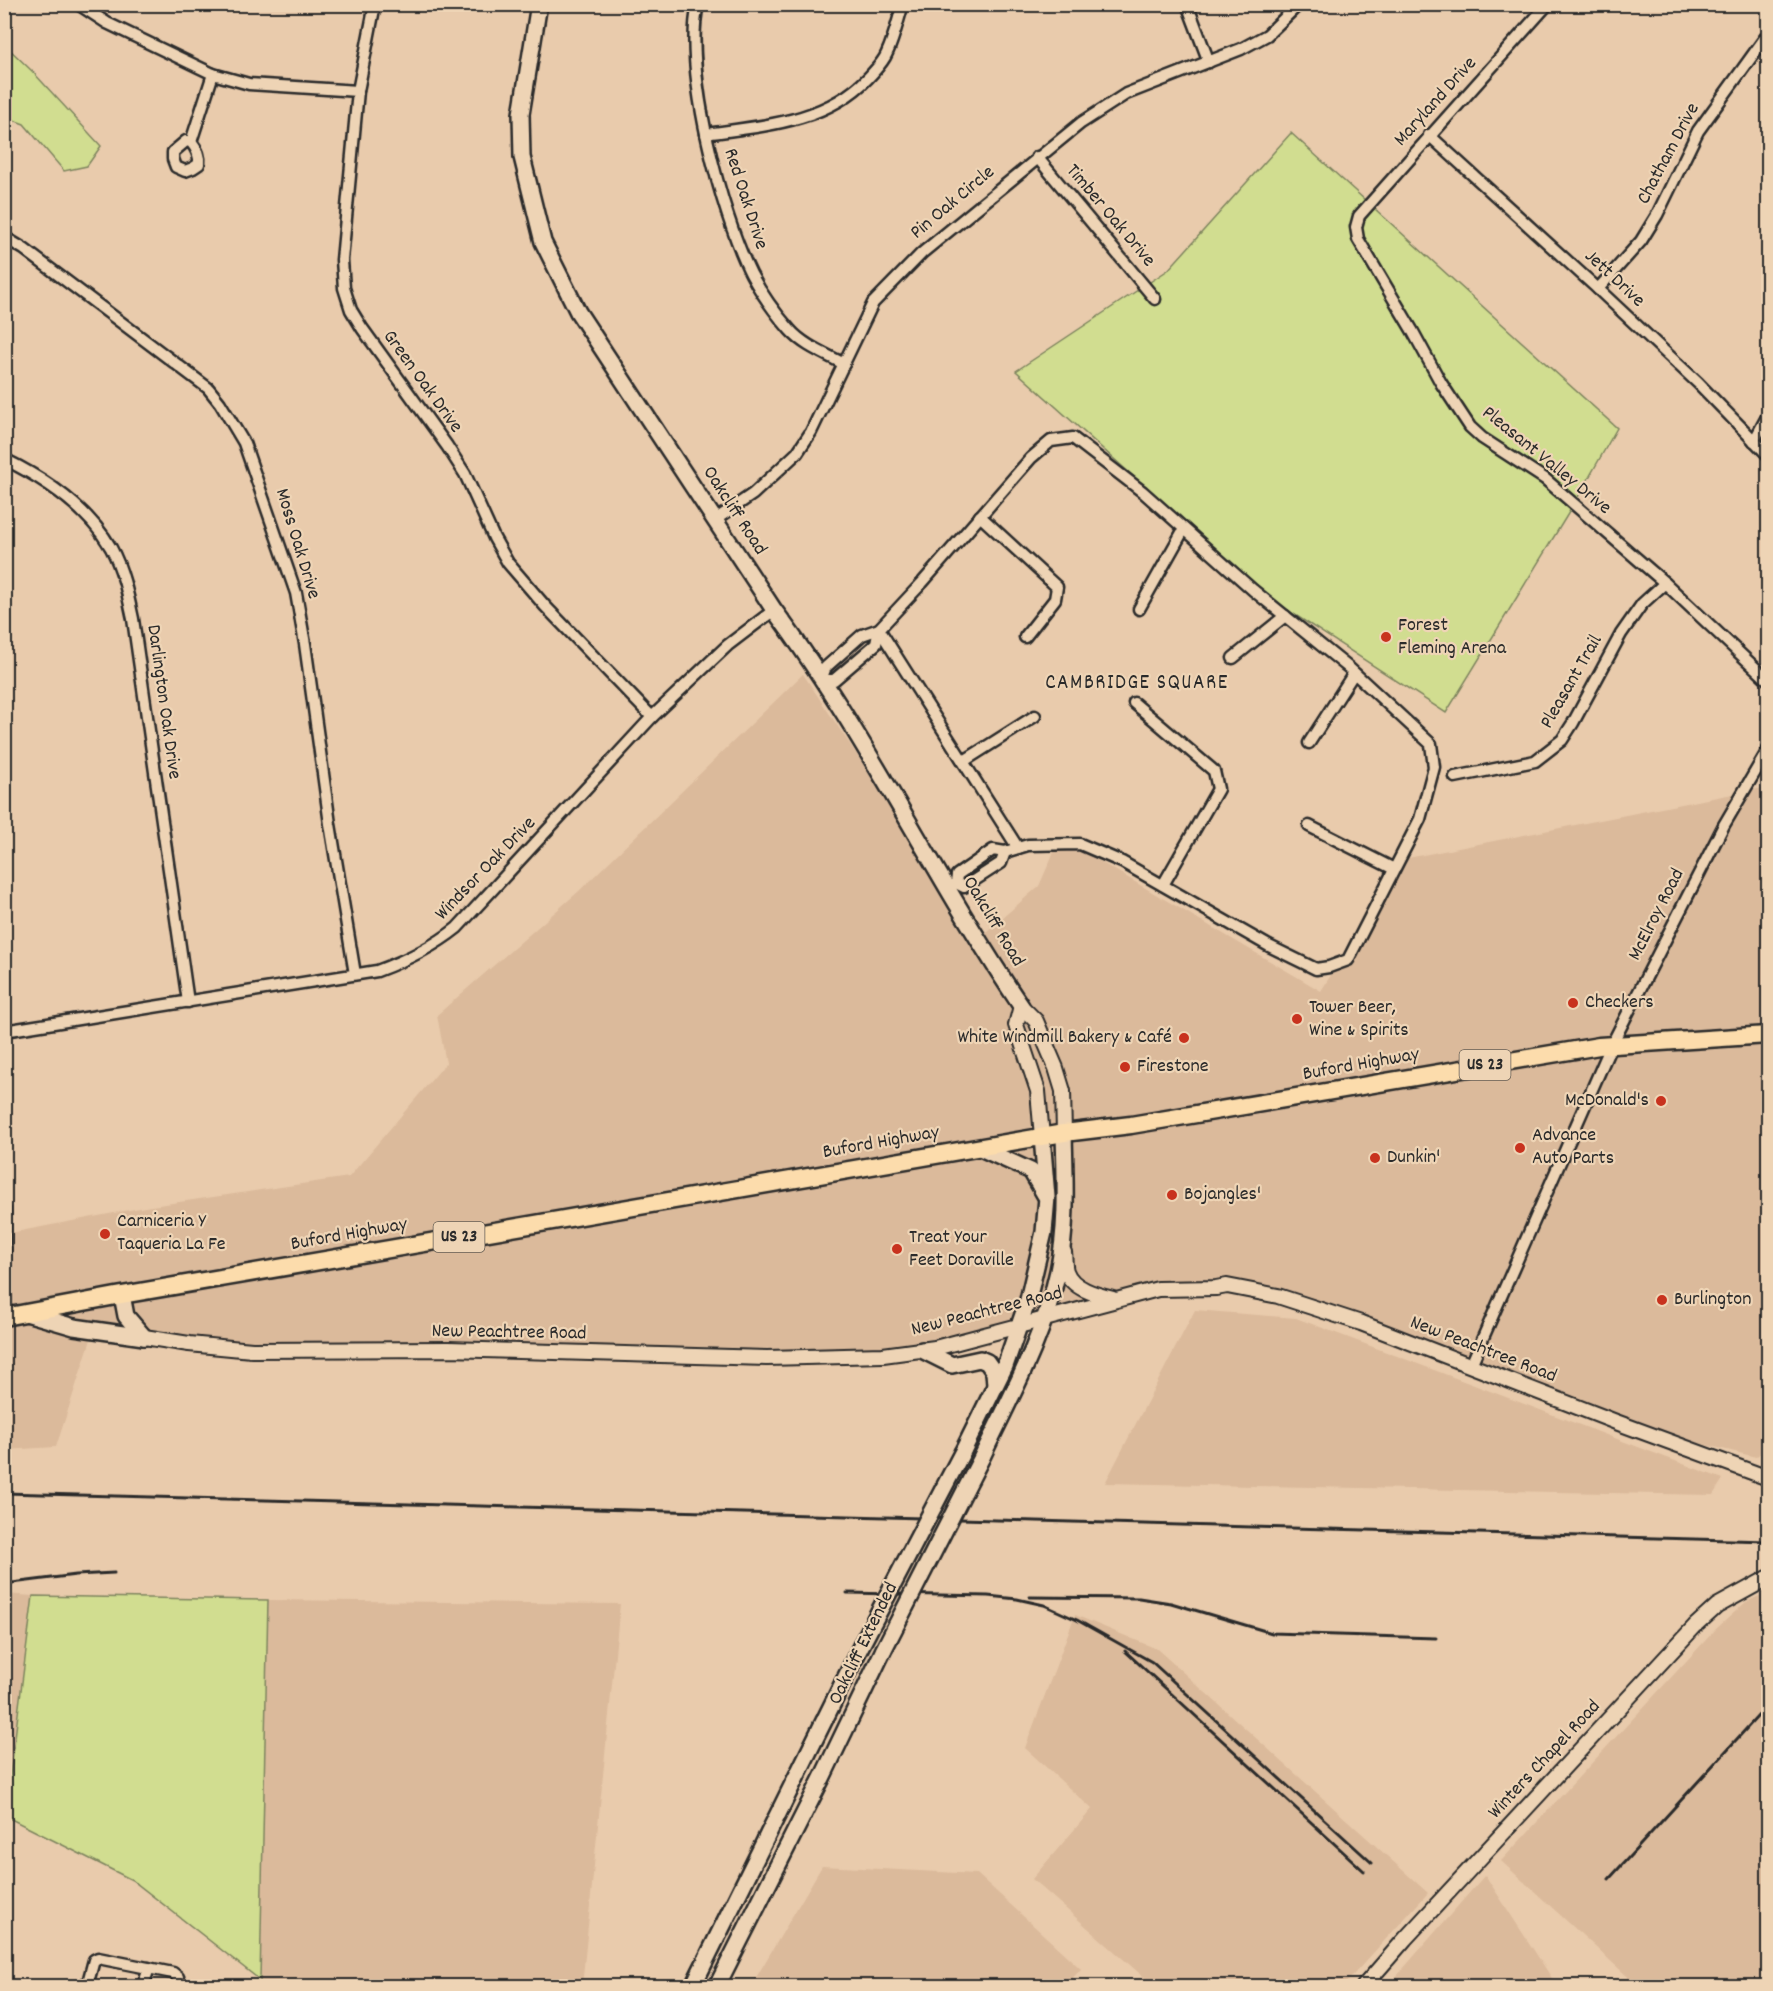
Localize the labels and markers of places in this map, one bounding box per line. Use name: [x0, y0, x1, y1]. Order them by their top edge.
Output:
place label: Forest Fleming Arena: [1398, 612, 1507, 663]
marker: Forest Fleming Arena: [1379, 630, 1393, 644]
place label: Checkers: [1585, 989, 1654, 1017]
place label: Tower Beer, Wine & Spirits: [1309, 994, 1409, 1045]
marker: Checkers: [1566, 996, 1580, 1010]
marker: Tower Beer, Wine & Spirits: [1290, 1012, 1304, 1026]
place label: White Windmill Bakery & Café: [957, 1024, 1172, 1052]
marker: White Windmill Bakery & Café: [1177, 1031, 1191, 1045]
place label: Firestone: [1137, 1053, 1209, 1081]
marker: Firestone: [1118, 1060, 1132, 1074]
place label: McDonald's: [1565, 1087, 1649, 1115]
marker: McDonald's: [1654, 1094, 1668, 1108]
place label: Advance Auto Parts: [1532, 1122, 1614, 1173]
marker: Advance Auto Parts: [1513, 1141, 1527, 1155]
place label: Dunkin': [1387, 1144, 1440, 1172]
marker: Dunkin': [1368, 1151, 1382, 1165]
place label: Bojangles': [1184, 1181, 1261, 1209]
marker: Bojangles': [1165, 1188, 1179, 1202]
place label: Carniceria Y Taqueria La Fe: [117, 1208, 226, 1259]
place label: Treat Your Feet Doraville: [909, 1224, 1014, 1275]
marker: Carniceria Y Taqueria La Fe: [98, 1227, 112, 1241]
marker: Treat Your Feet Doraville: [890, 1242, 904, 1256]
place label: Burlington: [1674, 1286, 1751, 1314]
marker: Burlington: [1655, 1293, 1669, 1307]

